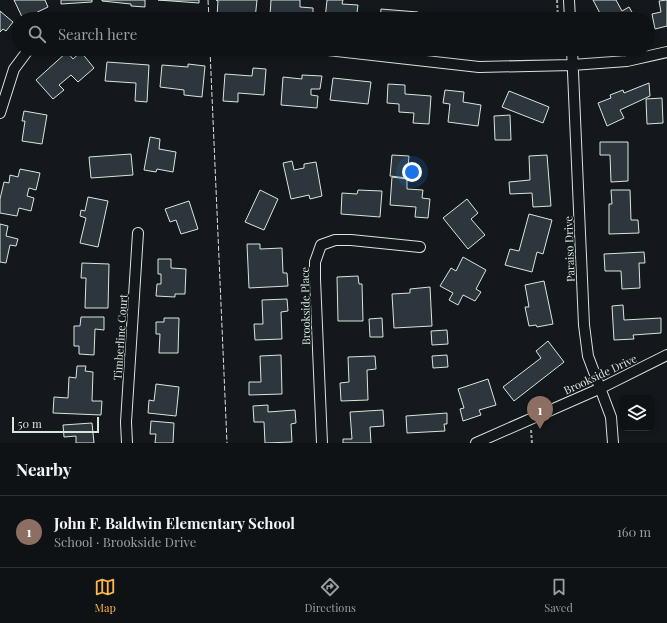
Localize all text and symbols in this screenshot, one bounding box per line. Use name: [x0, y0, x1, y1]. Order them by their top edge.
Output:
search box: [12, 12, 655, 56]
icon: search: [26, 23, 48, 45]
text: Search here: [58, 24, 137, 44]
your location: [402, 162, 422, 182]
street label: Paraiso Drive: [560, 215, 578, 282]
street label: Brookside Place: [297, 266, 313, 345]
street label: Timberline Court: [110, 293, 130, 381]
street label: Brookside Drive: [561, 350, 639, 398]
map controls: [619, 395, 655, 431]
button: layers: [619, 395, 655, 431]
pin: 1: [527, 396, 553, 429]
scale bar: [12, 415, 99, 434]
text: 50 m: [18, 416, 42, 431]
text: Nearby: [16, 458, 71, 480]
text: John F. Baldwin Elementary School: [54, 513, 295, 533]
text: 1: [27, 523, 31, 540]
text: 160 m: [617, 523, 651, 540]
text: School · Brookside Drive: [54, 533, 196, 550]
tab: Map: [94, 576, 116, 615]
tab: Directions: [304, 576, 356, 615]
tab: Saved: [544, 576, 573, 615]

